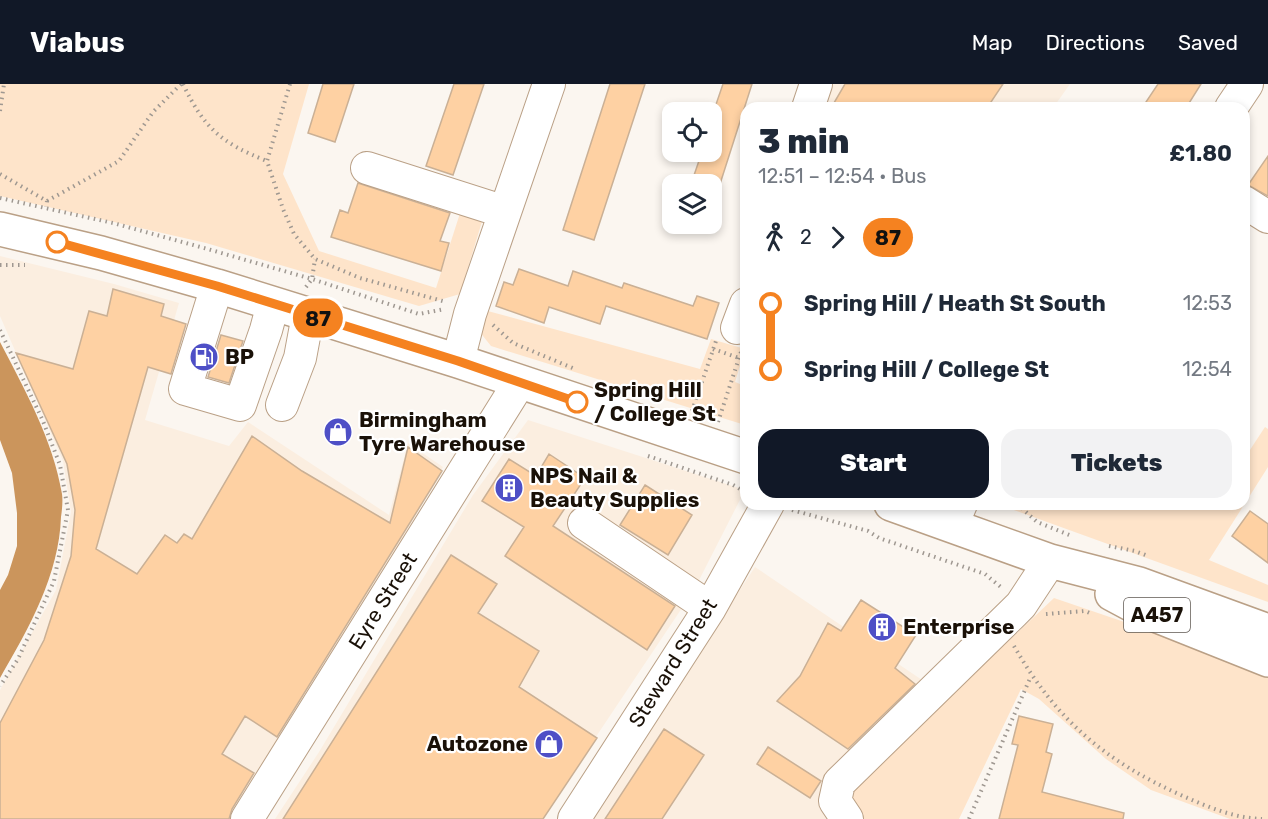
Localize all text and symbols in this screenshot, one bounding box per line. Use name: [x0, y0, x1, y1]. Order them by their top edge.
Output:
text: Viabus: [30, 26, 125, 59]
text: Map: [972, 30, 1013, 55]
text: Directions: [1046, 30, 1145, 55]
text: Saved: [1178, 30, 1238, 55]
map controls: [662, 102, 722, 234]
button: locate: [662, 102, 722, 162]
text: 3 min: [758, 122, 850, 161]
text: £1.80: [1169, 140, 1232, 167]
text: 12:51 – 12:54 · Bus: [758, 164, 927, 188]
button: layers: [662, 174, 722, 234]
icon: walk: [758, 221, 791, 254]
icon: forward: [821, 221, 854, 254]
text: 2: [800, 225, 812, 249]
text: 87: [875, 225, 901, 250]
unlabelled marker: [46, 231, 68, 253]
text: Spring Hill / Heath St South: [804, 290, 1106, 317]
text: 12:53: [1183, 291, 1232, 315]
line badge: 87: [291, 298, 345, 338]
text: 87: [305, 306, 331, 331]
fuel station icon: BP: [188, 341, 220, 373]
place label: BP: [225, 344, 254, 369]
text: Spring Hill / College St: [804, 356, 1049, 383]
text: 12:54: [1182, 357, 1232, 381]
place label: Spring Hill / College St: [594, 377, 716, 426]
marker: Spring Hill / College St: [566, 391, 588, 413]
place label: Birmingham Tyre Warehouse: [359, 407, 525, 456]
shop icon: Birmingham Tyre Warehouse: [322, 416, 354, 448]
button: Start: [758, 429, 989, 498]
button: Tickets: [1001, 429, 1232, 498]
place label: NPS Nail & Beauty Supplies: [530, 463, 699, 512]
building icon: NPS Nail & Beauty Supplies: [493, 472, 525, 504]
street label: Eyre Street: [343, 548, 422, 654]
street label: Steward Street: [623, 594, 722, 732]
road number: A457: [1124, 598, 1190, 632]
building icon: Enterprise: [866, 611, 898, 643]
place label: Enterprise: [903, 614, 1015, 639]
shop icon: Autozone: [533, 728, 565, 760]
place label: Autozone: [427, 731, 528, 756]

